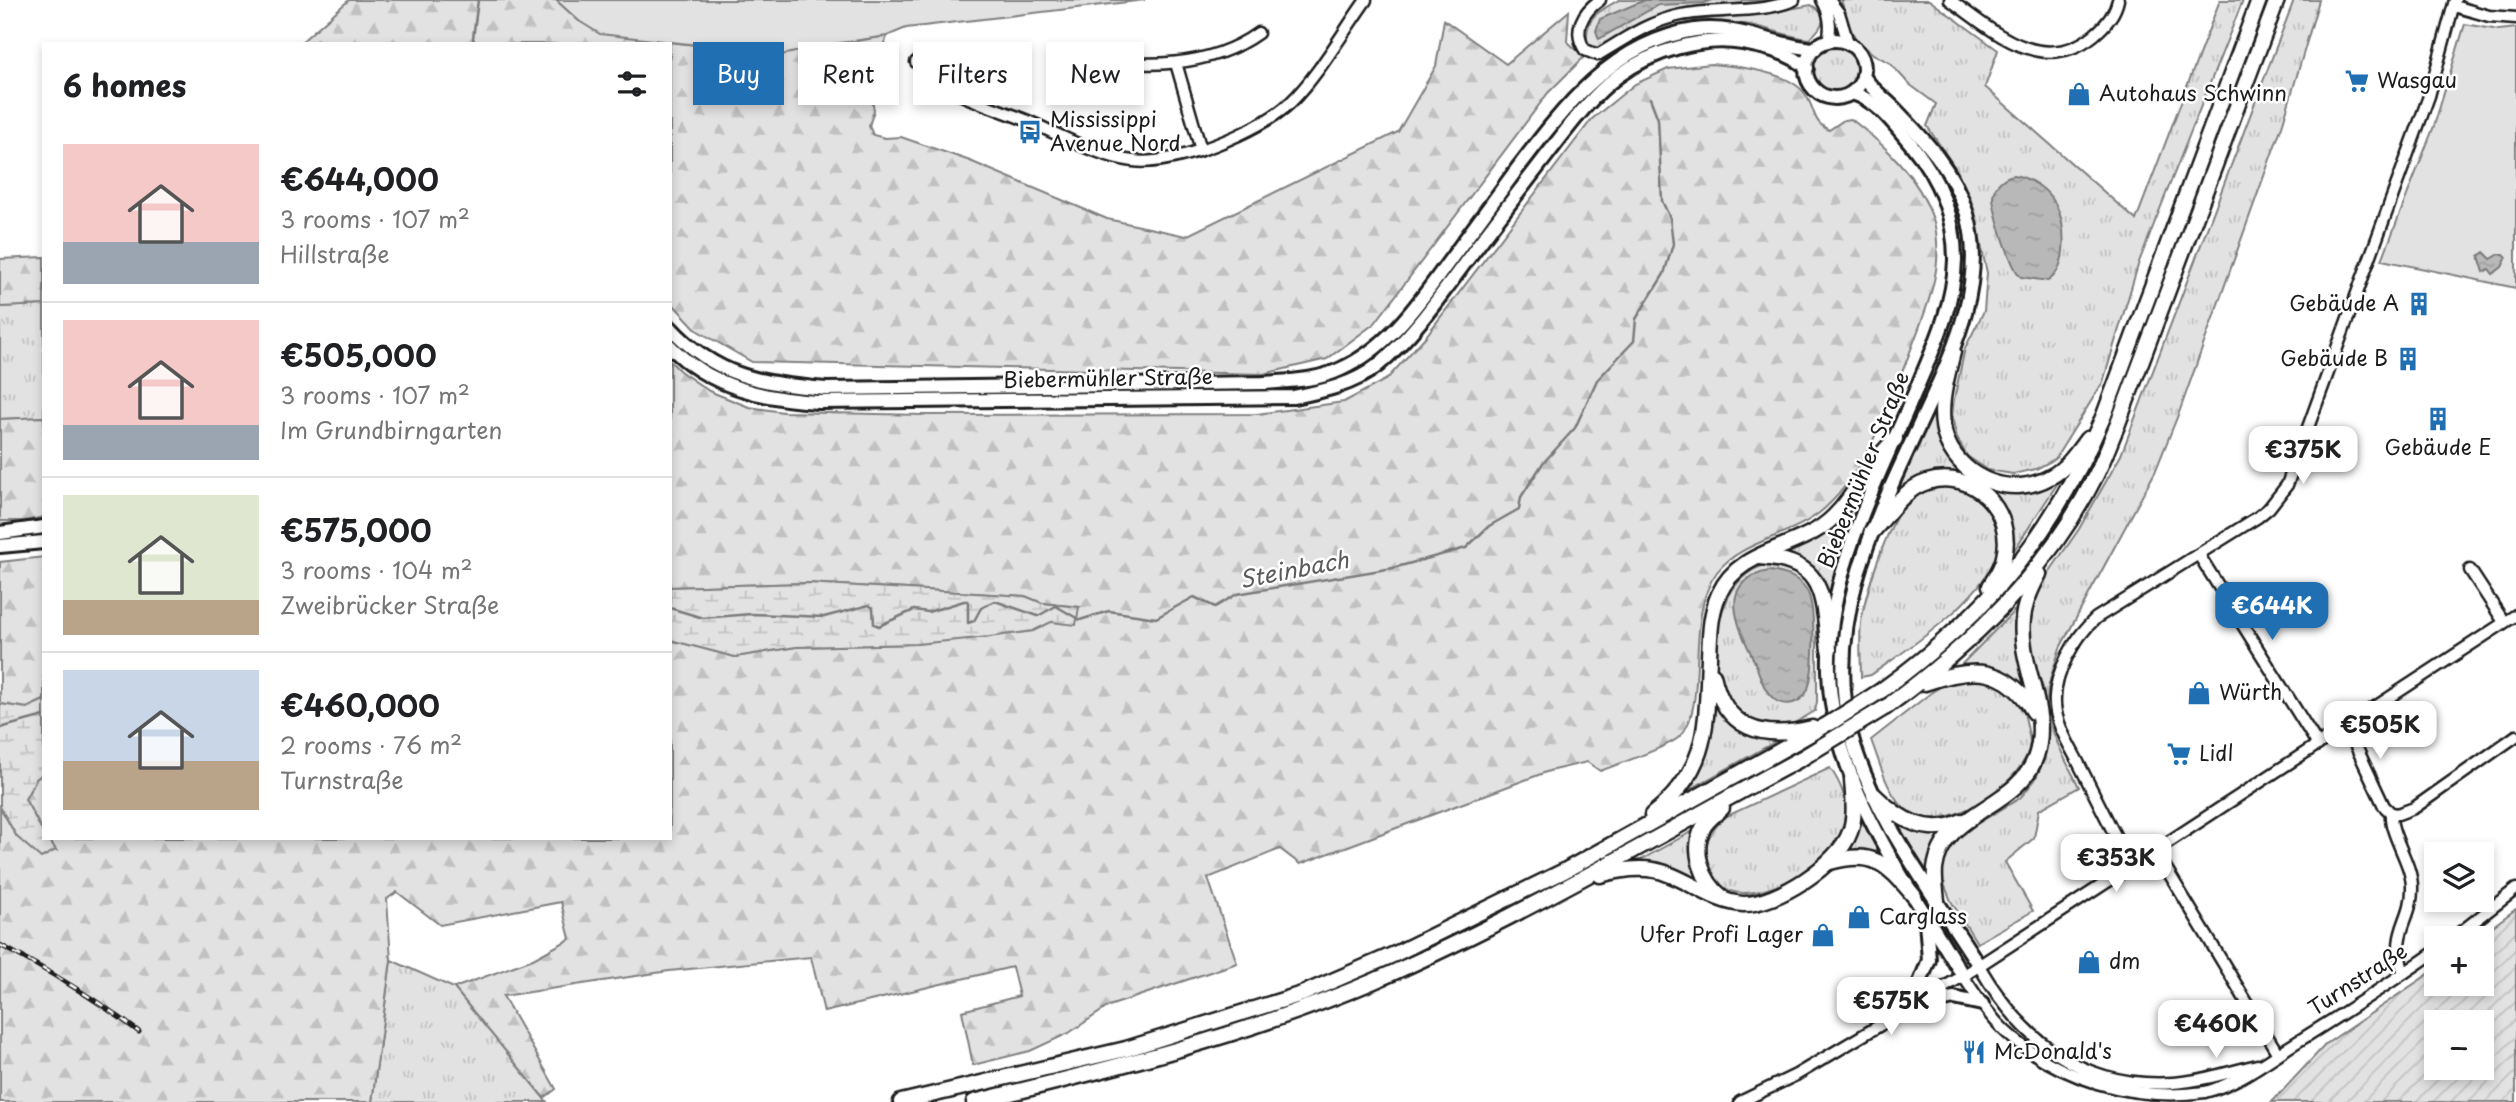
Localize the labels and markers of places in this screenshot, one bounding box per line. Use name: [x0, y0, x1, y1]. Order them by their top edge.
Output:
place label: Wasgau: [2377, 63, 2457, 95]
supermarket icon: Wasgau: [2343, 67, 2371, 95]
place label: Autohaus Schwinn: [2099, 76, 2287, 108]
shop icon: Autohaus Schwinn: [2065, 80, 2093, 108]
place label: Mississippi Avenue Nord: [1050, 102, 1181, 158]
bus stop icon: Mississippi Avenue Nord: [1016, 118, 1044, 146]
place label: Gebäude A: [2289, 286, 2399, 318]
building icon: Gebäude A: [2405, 290, 2433, 318]
place label: Gebäude B: [2280, 341, 2388, 373]
building icon: Gebäude B: [2394, 345, 2422, 373]
building icon: Gebäude E: [2424, 405, 2452, 433]
pin: €375K: [2254, 426, 2352, 486]
place label: Gebäude E: [2385, 430, 2491, 462]
pin: €644K: [2223, 582, 2321, 642]
place label: Würth: [2219, 675, 2282, 707]
shop icon: Würth: [2185, 679, 2213, 707]
pin: €505K: [2331, 702, 2429, 761]
place label: Lidl: [2199, 736, 2234, 768]
supermarket icon: Lidl: [2165, 740, 2193, 768]
pin: €353K: [2067, 834, 2165, 894]
place label: Carglass: [1879, 899, 1967, 931]
shop icon: Carglass: [1845, 903, 1873, 931]
place label: Ufer Profi Lager: [1639, 917, 1803, 949]
shop icon: Ufer Profi Lager: [1809, 921, 1837, 949]
place label: dm: [2109, 944, 2140, 976]
shop icon: dm: [2075, 948, 2103, 976]
pin: €575K: [1842, 978, 1940, 1037]
pin: €460K: [2167, 1000, 2265, 1060]
place label: McDonald's: [1994, 1034, 2112, 1066]
restaurant icon: McDonald's: [1960, 1038, 1988, 1066]

